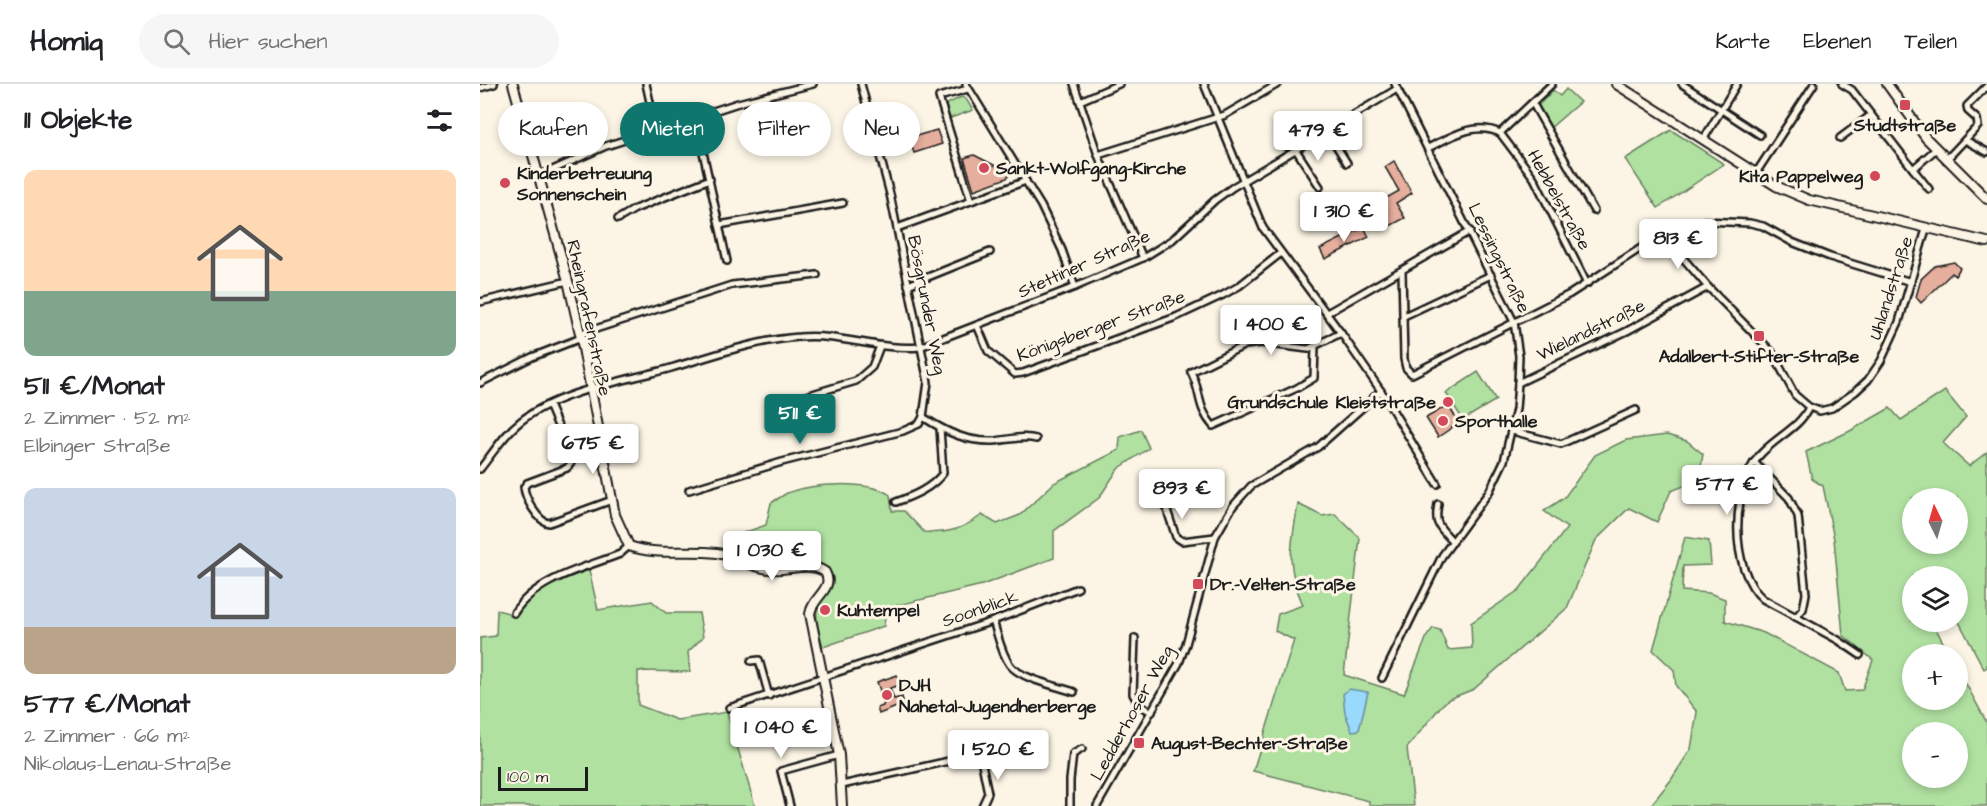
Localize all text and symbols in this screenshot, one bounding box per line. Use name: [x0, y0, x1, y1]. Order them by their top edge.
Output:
search box: [139, 14, 559, 68]
text: Homiq: [30, 22, 103, 61]
icon: search: [160, 25, 193, 58]
text: Hier suchen: [208, 26, 328, 57]
text: Karte: [1715, 27, 1770, 56]
text: Ebenen: [1803, 27, 1871, 56]
text: Teilen: [1904, 27, 1957, 56]
marker: Studtstraße: [1898, 98, 1912, 112]
text: 11 Objekte: [24, 102, 132, 138]
chip: Kaufen: [498, 102, 608, 156]
chip: Mieten: [620, 102, 725, 156]
chip: Filter: [737, 102, 831, 156]
chip: Neu: [843, 102, 920, 156]
icon: filters: [423, 104, 456, 137]
pin: 479 €: [1276, 111, 1360, 162]
place label: Studtstraße: [1853, 113, 1956, 138]
text: 479 €: [1287, 116, 1349, 144]
street label: Hebbelstraße: [1521, 145, 1597, 255]
place label: Sankt-Wolfgang-Kirche: [995, 156, 1186, 182]
place label: Kinderbetreuung Sonnenschein: [516, 161, 653, 207]
marker: Sankt-Wolfgang-Kirche: [977, 161, 991, 175]
place label: Kita Pappelweg: [1739, 164, 1864, 190]
marker: Kita Pappelweg: [1868, 169, 1882, 183]
marker: Kinderbetreuung Sonnenschein: [498, 176, 512, 190]
pin: 1 310 €: [1289, 192, 1399, 243]
text: 1 310 €: [1314, 197, 1374, 225]
street label: Lessingstraße: [1461, 199, 1536, 318]
icon: home: [186, 209, 294, 317]
pin: 813 €: [1636, 219, 1720, 270]
street label: Stettiner Straße: [1014, 224, 1154, 304]
text: 813 €: [1653, 224, 1703, 252]
street label: Bösgrunder Weg: [900, 233, 953, 377]
street label: Uhlandstraße: [1863, 233, 1920, 343]
street label: Rheingrafenstraße: [559, 238, 618, 399]
street label: Königsberger Straße: [1013, 284, 1189, 369]
street label: Wielandstraße: [1533, 293, 1650, 367]
pin: 1 400 €: [1216, 305, 1326, 356]
text: 1 400 €: [1234, 310, 1308, 338]
marker: Adalbert-Stifter-Straße: [1752, 329, 1766, 343]
place label: Adalbert-Stifter-Straße: [1659, 344, 1860, 369]
text: 511 €/Monat: [24, 368, 165, 404]
place label: Grundschule Kleiststraße: [1228, 390, 1436, 415]
pin: 511 €: [758, 394, 842, 445]
marker: Grundschule Kleiststraße: [1441, 395, 1455, 409]
text: 511 €: [778, 399, 822, 427]
text: 2 Zimmer · 52 m²: [24, 404, 191, 432]
place label: Sporthalle: [1454, 409, 1538, 434]
marker: Sporthalle: [1436, 414, 1450, 428]
pin: 675 €: [551, 424, 635, 475]
text: 675 €: [562, 429, 624, 457]
text: Elbinger Straße: [24, 432, 171, 460]
pin: 577 €: [1685, 465, 1769, 516]
pin: 893 €: [1140, 469, 1224, 520]
text: 577 €: [1696, 470, 1758, 498]
text: 893 €: [1153, 474, 1211, 502]
north arrow: [1902, 488, 1968, 554]
map controls: [1902, 488, 1968, 788]
icon: home: [186, 527, 294, 635]
pin: 1 030 €: [717, 531, 827, 582]
text: 1 030 €: [737, 536, 807, 564]
button: layers: [1902, 566, 1968, 632]
place label: Dr.-Velten-Straße: [1210, 572, 1356, 597]
marker: Dr.-Velten-Straße: [1191, 577, 1205, 591]
street label: Soonblick: [939, 584, 1021, 634]
place label: Kuhtempel: [837, 598, 920, 623]
marker: Kuhtempel: [818, 603, 832, 617]
street label: Ledderhoser Weg: [1084, 641, 1180, 786]
button: +: [1902, 644, 1968, 710]
place label: DJH Nahetal-Jugendherberge: [899, 673, 1097, 720]
text: 577 €/Monat: [24, 686, 190, 722]
marker: DJH Nahetal-Jugendherberge: [880, 688, 894, 702]
pin: 1 040 €: [726, 708, 836, 759]
text: 1 040 €: [744, 713, 818, 741]
text: 2 Zimmer · 66 m²: [24, 722, 190, 750]
button: −: [1902, 722, 1968, 788]
pin: 1 520 €: [943, 730, 1053, 781]
place label: August-Bechter-Straße: [1151, 731, 1348, 757]
text: 1 520 €: [962, 735, 1034, 763]
marker: August-Bechter-Straße: [1132, 736, 1146, 750]
text: Nikolaus-Lenau-Straße: [24, 750, 231, 778]
scale bar: [498, 764, 588, 792]
text: 100 m: [507, 766, 548, 788]

